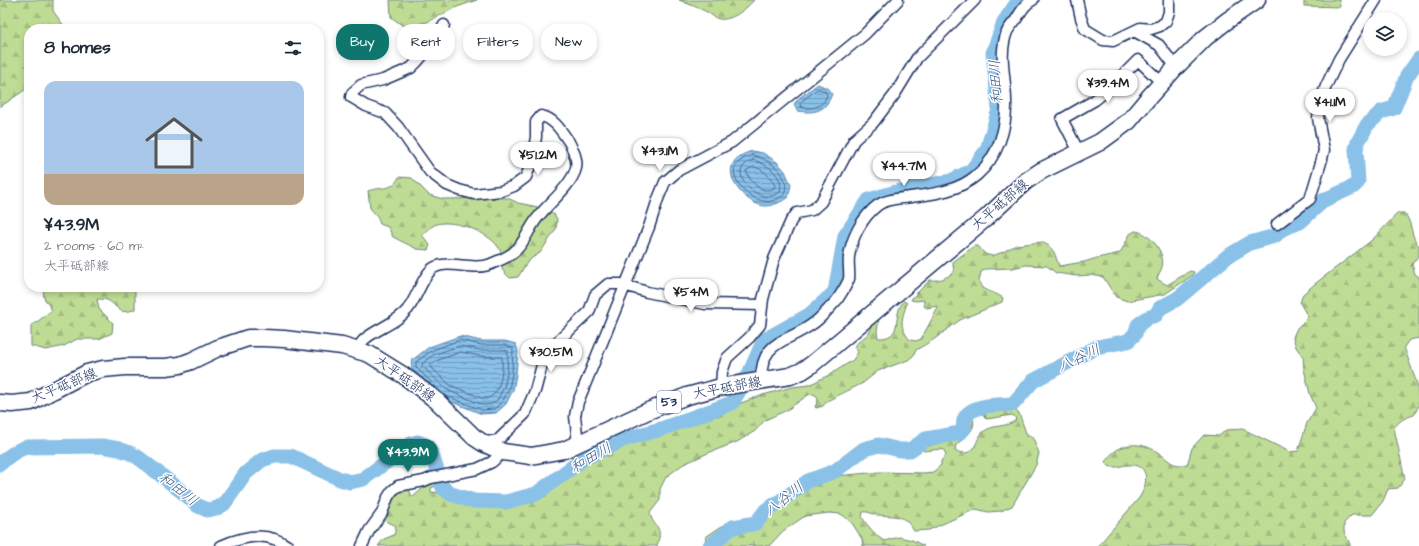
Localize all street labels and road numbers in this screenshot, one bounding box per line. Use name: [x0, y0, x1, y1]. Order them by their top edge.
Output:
street label: 大平砥部線: [967, 174, 1033, 236]
street label: 大平砥部線: [371, 351, 439, 407]
street label: 大平砥部線: [28, 363, 100, 409]
street label: 大平砥部線: [691, 372, 763, 404]
road number: 53: [657, 391, 681, 413]

